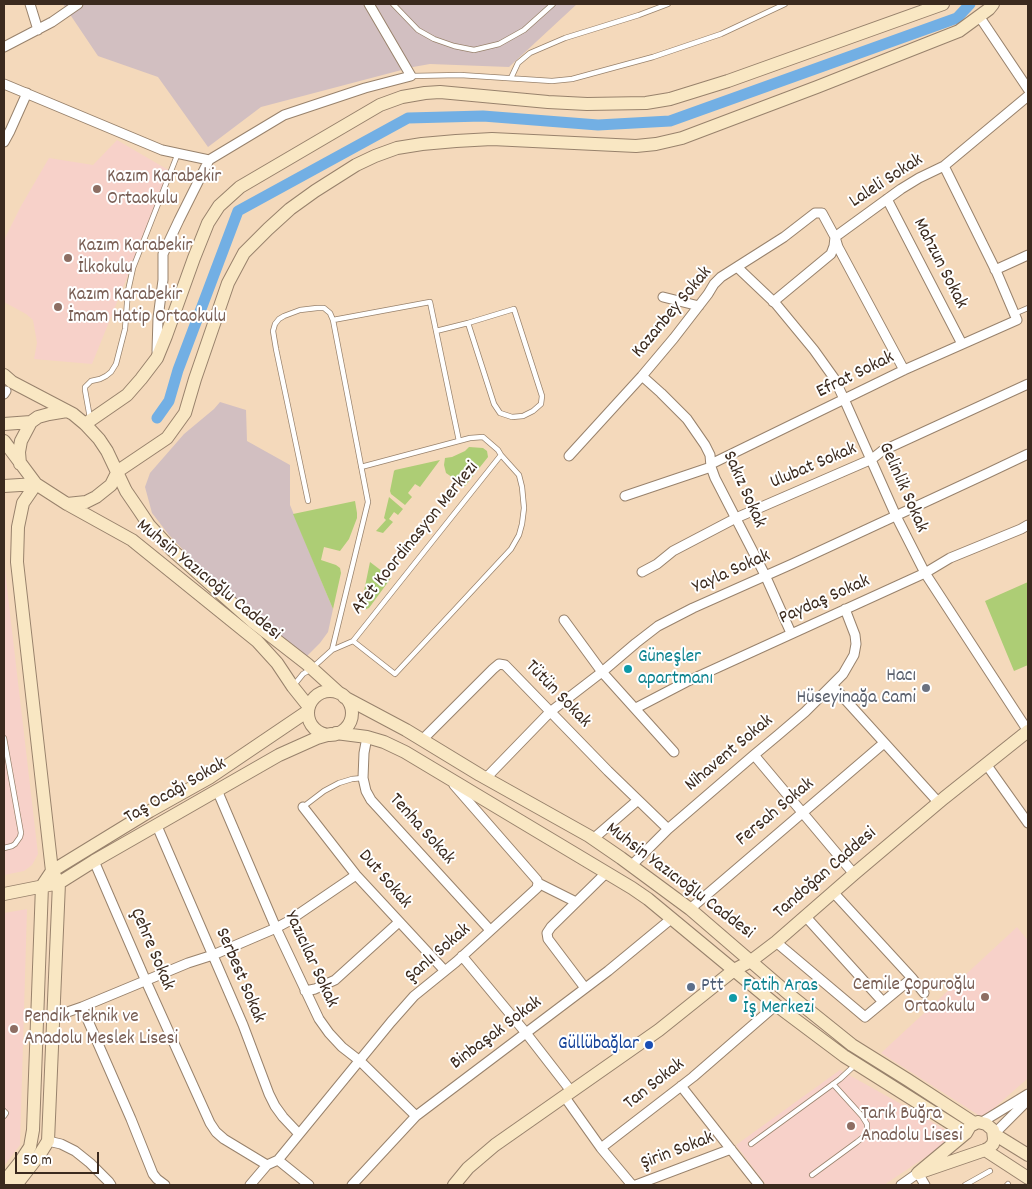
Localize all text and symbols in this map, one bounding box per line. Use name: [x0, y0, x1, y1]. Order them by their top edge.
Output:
street label: Laleli Sokak: [846, 150, 928, 214]
place label: Kazım Karabekir Ortaokulu: [107, 167, 221, 211]
marker: Kazım Karabekir Ortaokulu: [91, 183, 103, 195]
street label: Mahzun Sokak: [906, 215, 972, 313]
place label: Kazım Karabekir İlkokulu: [78, 236, 192, 280]
marker: Kazım Karabekir İlkokulu: [62, 252, 74, 264]
street label: Kazanbey Sokak: [628, 263, 718, 363]
place label: Kazım Karabekir İmam Hatip Ortaokulu: [68, 285, 226, 329]
marker: Kazım Karabekir İmam Hatip Ortaokulu: [52, 301, 64, 313]
street label: Efrat Sokak: [813, 347, 899, 405]
street label: Ulubat Sokak: [767, 439, 861, 495]
street label: Gelinlik Sokak: [872, 439, 932, 537]
street label: Sakız Sokak: [716, 448, 770, 532]
street label: Afet Koordinasyon Merkezi: [347, 458, 485, 620]
street label: Muhsin Yazıcıoğlu Caddesi: [131, 515, 285, 647]
street label: Yayla Sokak: [690, 546, 774, 600]
street label: Paydaş Sokak: [776, 571, 874, 631]
place label: Güneşler apartmanı: [638, 647, 713, 691]
street label: Tütün Sokak: [519, 656, 595, 734]
marker: Güneşler apartmanı: [622, 663, 634, 675]
place label: Hacı Hüseyinağa Cami: [796, 666, 916, 710]
marker: Hacı Hüseyinağa Cami: [920, 682, 932, 694]
street label: Nihavent Sokak: [681, 710, 779, 798]
street label: Taş Ocağı Sokak: [121, 754, 231, 830]
street label: Fersah Sokak: [732, 774, 820, 852]
street label: Tenha Sokak: [383, 790, 459, 870]
street label: Muhsin Yazıcıoğlu Caddesi: [600, 819, 758, 945]
street label: Tandoğan Caddesi: [770, 823, 882, 925]
street label: Dut Sokak: [352, 846, 416, 914]
street label: Çehre Sokak: [124, 906, 178, 994]
street label: Yazıcılar Sokak: [278, 908, 342, 1012]
street label: Şanlı Sokak: [402, 919, 476, 989]
street label: Serbest Sokak: [209, 925, 269, 1027]
place label: Cemile Çopuroğlu Ortaokulu: [853, 975, 975, 1019]
place label: Ptt: [701, 976, 724, 998]
place label: Fatih Aras İş Merkezi: [743, 976, 818, 1020]
marker: Ptt: [685, 981, 697, 993]
marker: Cemile Çopuroğlu Ortaokulu: [979, 991, 991, 1003]
street label: Binbaşak Sokak: [447, 992, 547, 1076]
marker: Fatih Aras İş Merkezi: [727, 992, 739, 1004]
place label: Pendik Teknik ve Anadolu Meslek Lisesi: [24, 1007, 178, 1051]
marker: Pendik Teknik ve Anadolu Meslek Lisesi: [8, 1023, 20, 1035]
place label: Güllübağlar: [558, 1034, 639, 1056]
marker: Güllübağlar: [643, 1039, 655, 1051]
street label: Tan Sokak: [620, 1054, 690, 1116]
place label: Tarık Buğra Anadolu Lisesi: [861, 1104, 963, 1148]
marker: Tarık Buğra Anadolu Lisesi: [845, 1120, 857, 1132]
street label: Şirin Sokak: [638, 1128, 718, 1176]
scale bar: [18, 1142, 101, 1174]
text: 50 m: [23, 1150, 52, 1172]

